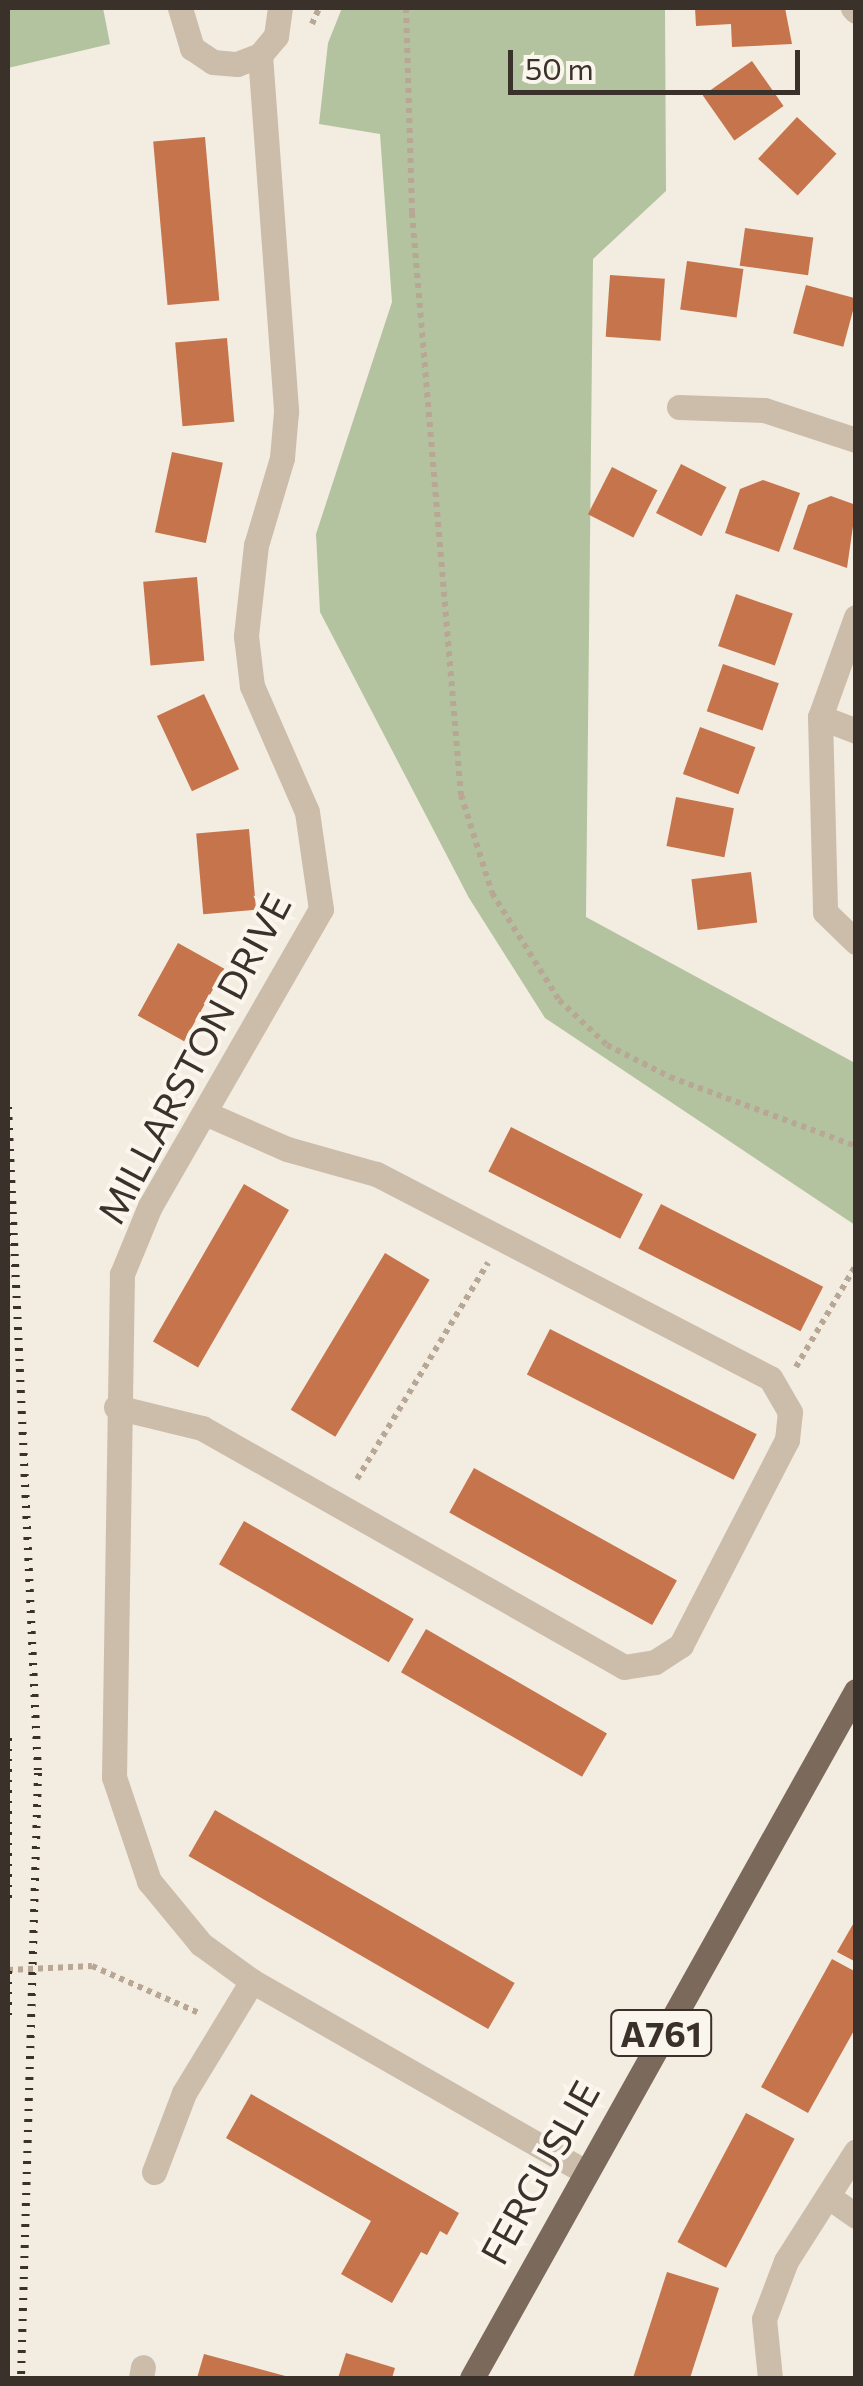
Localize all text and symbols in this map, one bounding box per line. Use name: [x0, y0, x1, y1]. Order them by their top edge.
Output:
scale bar: [513, 30, 806, 92]
text: 50 m: [525, 49, 594, 86]
street label: MILLARSTON DRIVE: [87, 885, 299, 1231]
road number: A761: [608, 2003, 714, 2063]
street label: FERGUSLIE: [470, 2073, 608, 2271]

